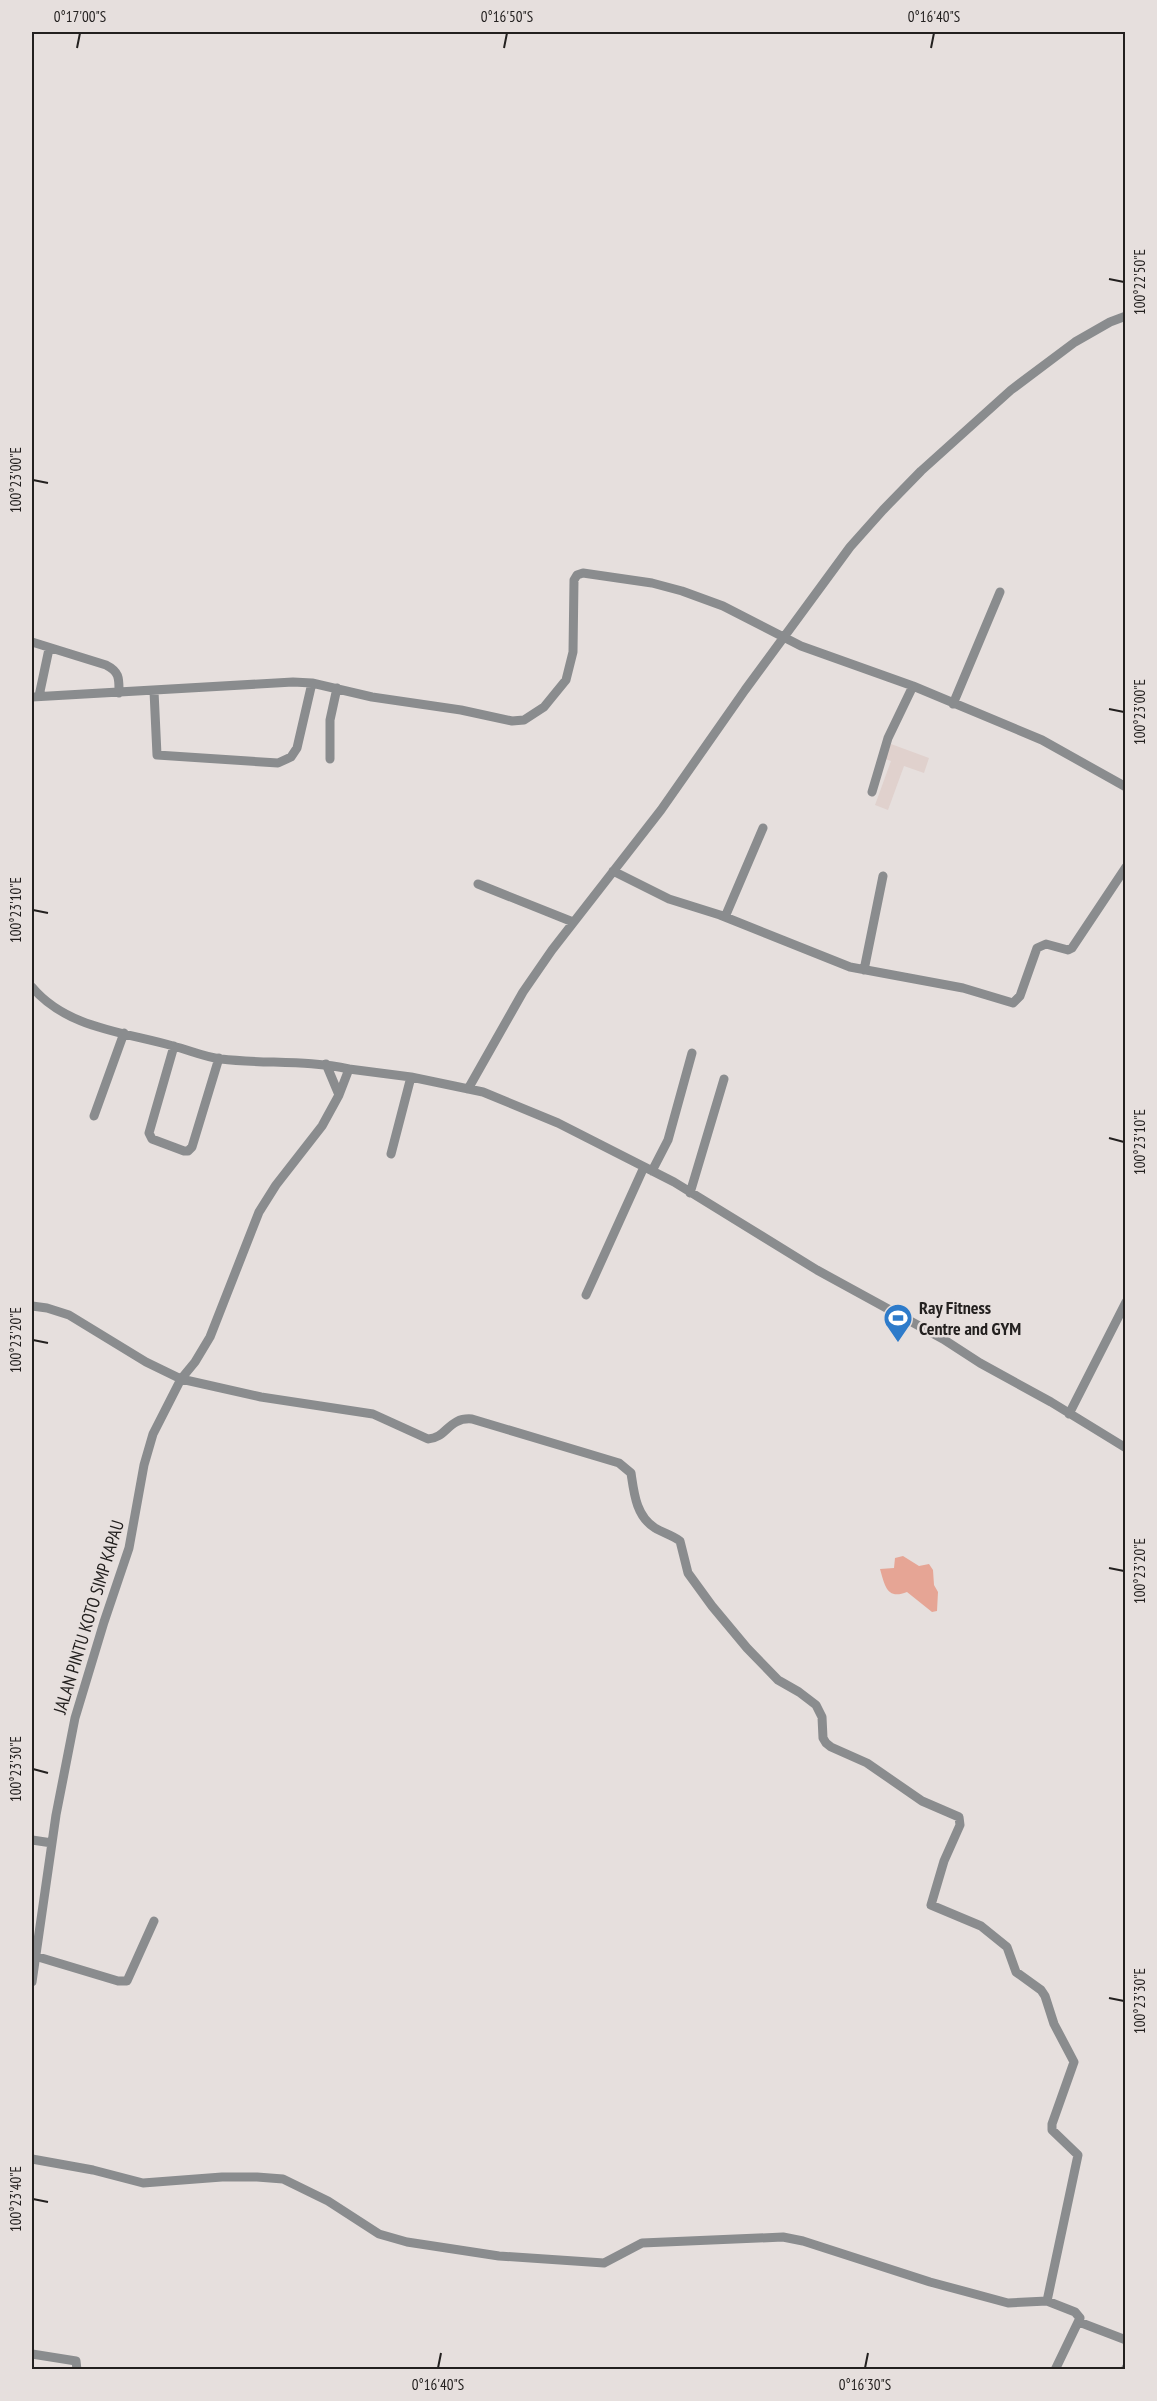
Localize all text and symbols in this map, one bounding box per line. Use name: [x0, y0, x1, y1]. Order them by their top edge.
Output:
text: 0°17'00"S: [54, 7, 106, 26]
text: 0°16'50"S: [481, 7, 533, 26]
text: 0°16'40"S: [908, 7, 960, 26]
text: 100°22'50"E: [1130, 249, 1149, 315]
text: 100°23'00"E: [6, 447, 25, 513]
text: 100°23'00"E: [1130, 679, 1149, 745]
text: 100°23'10"E: [6, 877, 25, 943]
text: 100°23'10"E: [1130, 1109, 1149, 1175]
place label: Ray Fitness Centre and GYM: [919, 1296, 1021, 1340]
sports icon: Ray Fitness Centre and GYM: [882, 1302, 914, 1344]
text: 100°23'20"E: [6, 1307, 25, 1373]
street label: JALAN PINTU KOTO SIMP KAPAU: [48, 1517, 129, 1717]
text: 100°23'20"E: [1130, 1538, 1149, 1604]
text: 100°23'30"E: [6, 1736, 25, 1802]
text: 100°23'30"E: [1130, 1968, 1149, 2034]
text: 100°23'40"E: [6, 2166, 25, 2232]
text: 0°16'40"S: [412, 2375, 464, 2394]
text: 0°16'30"S: [839, 2375, 891, 2394]

